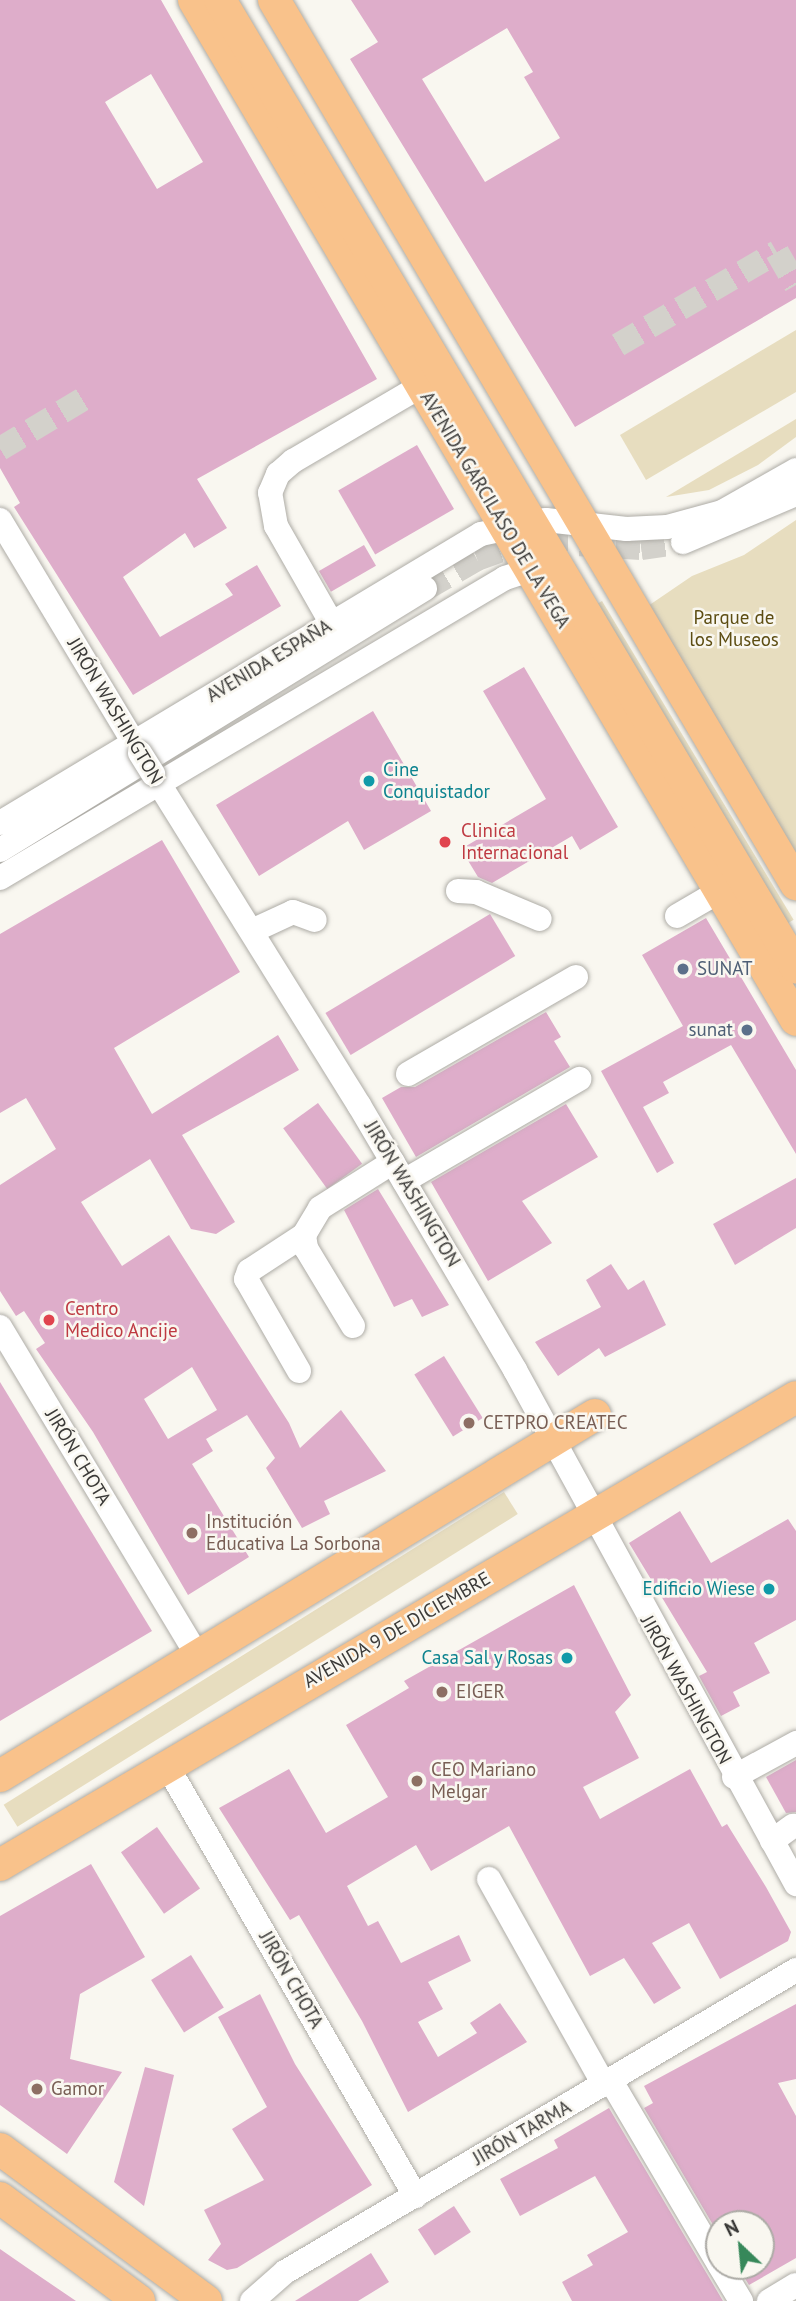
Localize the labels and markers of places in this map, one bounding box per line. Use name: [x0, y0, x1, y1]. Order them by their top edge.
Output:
place label: Cine Conquistador: [383, 759, 490, 803]
marker: Cine Conquistador: [361, 773, 377, 789]
place label: Clinica Internacional: [461, 820, 568, 864]
marker: Clinica Internacional: [435, 832, 455, 852]
place label: SUNAT: [697, 958, 753, 980]
marker: SUNAT: [675, 961, 691, 977]
place label: sunat: [689, 1019, 733, 1041]
marker: sunat: [739, 1022, 755, 1038]
place label: Centro Medico Ancije: [65, 1298, 178, 1342]
marker: Centro Medico Ancije: [39, 1310, 59, 1330]
place label: CETPRO CREATEC: [483, 1412, 627, 1434]
marker: CETPRO CREATEC: [461, 1415, 477, 1431]
place label: Institución Educativa La Sorbona: [206, 1511, 381, 1555]
marker: Institución Educativa La Sorbona: [184, 1525, 200, 1541]
place label: Edificio Wiese: [642, 1578, 755, 1600]
marker: Edificio Wiese: [761, 1581, 777, 1597]
place label: Casa Sal y Rosas: [420, 1647, 553, 1669]
marker: Casa Sal y Rosas: [559, 1650, 575, 1666]
place label: EIGER: [456, 1681, 505, 1703]
marker: EIGER: [434, 1684, 450, 1700]
place label: CEO Mariano Melgar: [431, 1759, 536, 1803]
marker: CEO Mariano Melgar: [409, 1773, 425, 1789]
place label: Gamor: [51, 2078, 104, 2100]
marker: Gamor: [29, 2081, 45, 2097]

